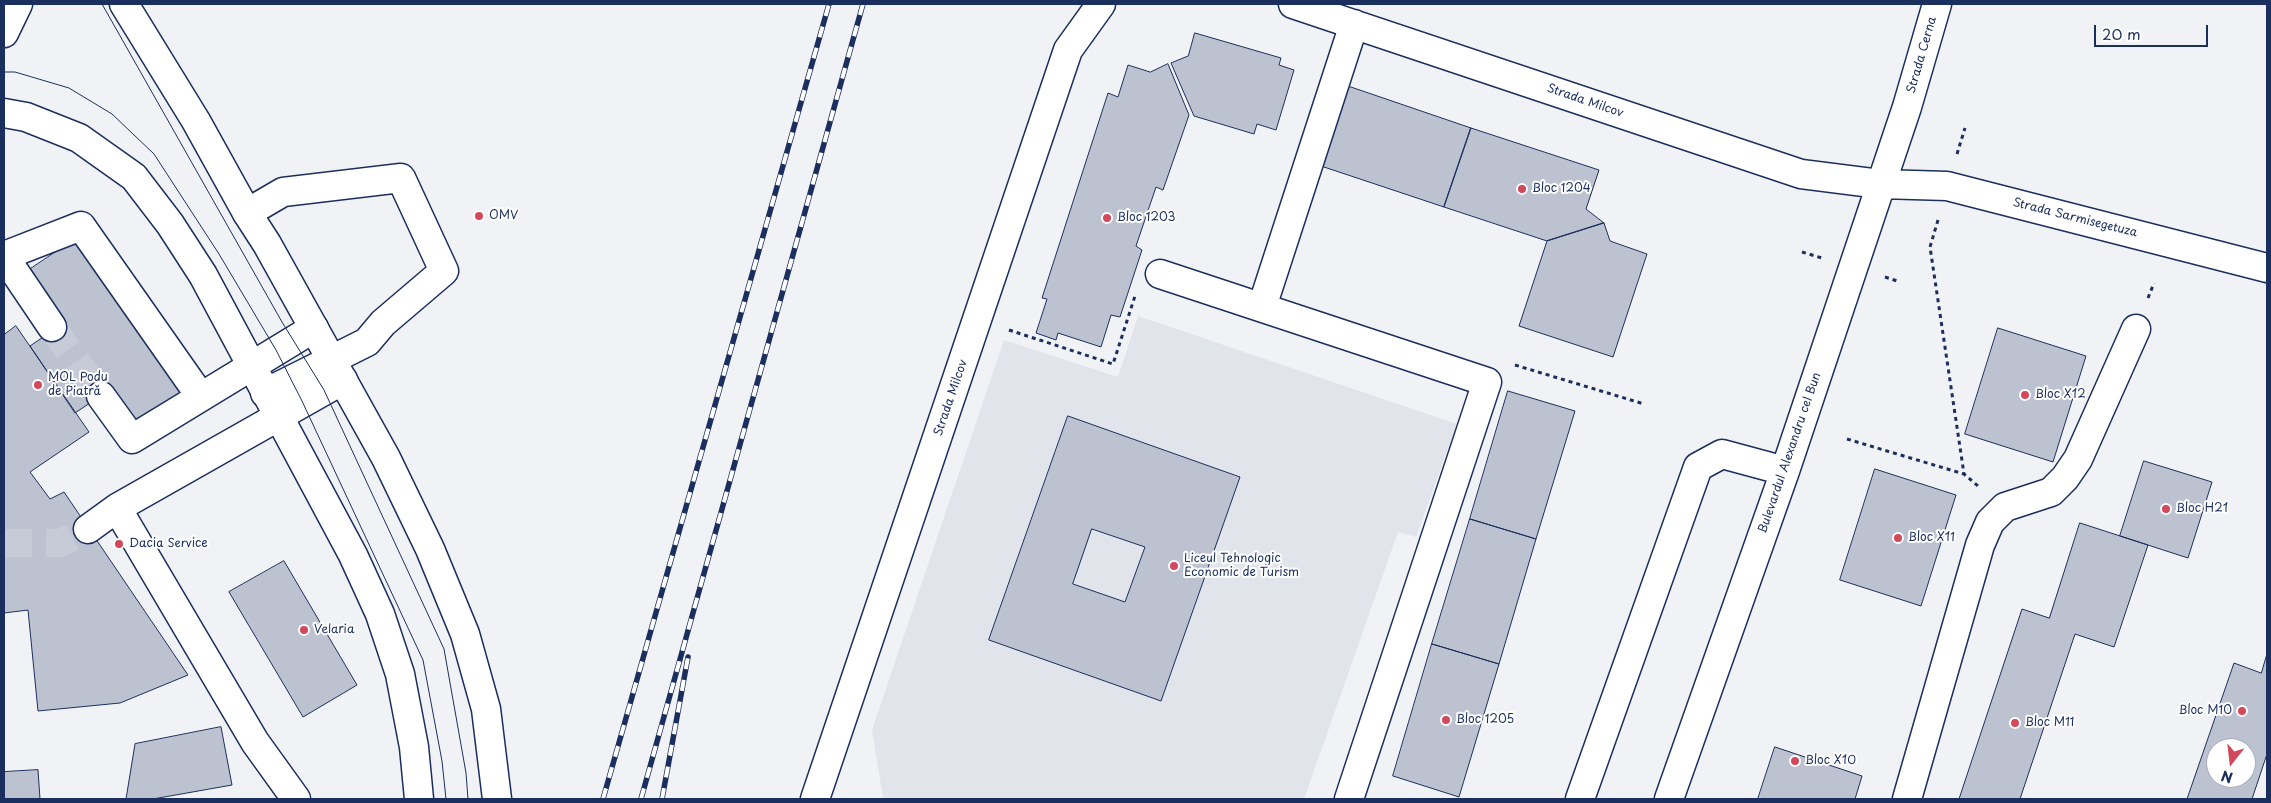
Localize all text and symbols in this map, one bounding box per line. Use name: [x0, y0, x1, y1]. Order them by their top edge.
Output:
street label: Strada Cerna: [1904, 15, 1940, 95]
scale bar: [2096, 15, 2210, 47]
text: 20 m: [2102, 22, 2141, 45]
street label: Strada Milcov: [1545, 81, 1625, 121]
place label: Bloc 1204: [1532, 182, 1591, 196]
marker: Bloc 1204: [1516, 183, 1528, 195]
street label: Strada Sarmisegetuza: [2011, 196, 2139, 240]
place label: OMV: [489, 209, 518, 223]
marker: OMV: [473, 210, 485, 222]
place label: Bloc 1203: [1117, 211, 1175, 225]
marker: Bloc 1203: [1101, 212, 1113, 224]
street label: Strada Milcov: [931, 358, 971, 438]
place label: MOL Podu de Piatră: [48, 371, 108, 399]
street label: Bulevardul Alexandru cel Bun: [1756, 371, 1824, 535]
marker: MOL Podu de Piatră: [32, 379, 44, 391]
place label: Bloc X12: [2035, 388, 2086, 402]
marker: Bloc X12: [2019, 389, 2031, 401]
place label: Bloc H21: [2176, 502, 2228, 516]
marker: Bloc H21: [2160, 503, 2172, 515]
place label: Bloc X11: [1908, 531, 1955, 545]
marker: Bloc X11: [1892, 532, 1904, 544]
place label: Dacia Service: [129, 537, 208, 551]
marker: Dacia Service: [113, 538, 125, 550]
place label: Liceul Tehnologic Economic de Turism: [1184, 552, 1299, 580]
marker: Liceul Tehnologic Economic de Turism: [1168, 560, 1180, 572]
place label: Velaria: [314, 623, 354, 637]
marker: Velaria: [298, 624, 310, 636]
place label: Bloc M10: [2178, 704, 2232, 718]
marker: Bloc M10: [2236, 705, 2248, 717]
place label: Bloc 1205: [1456, 713, 1514, 727]
marker: Bloc 1205: [1440, 714, 1452, 726]
place label: Bloc M11: [2025, 716, 2074, 730]
marker: Bloc M11: [2009, 717, 2021, 729]
north arrow: [2206, 738, 2256, 788]
place label: Bloc X10: [1805, 754, 1856, 768]
marker: Bloc X10: [1789, 755, 1801, 767]
text: N: [2219, 765, 2235, 789]

